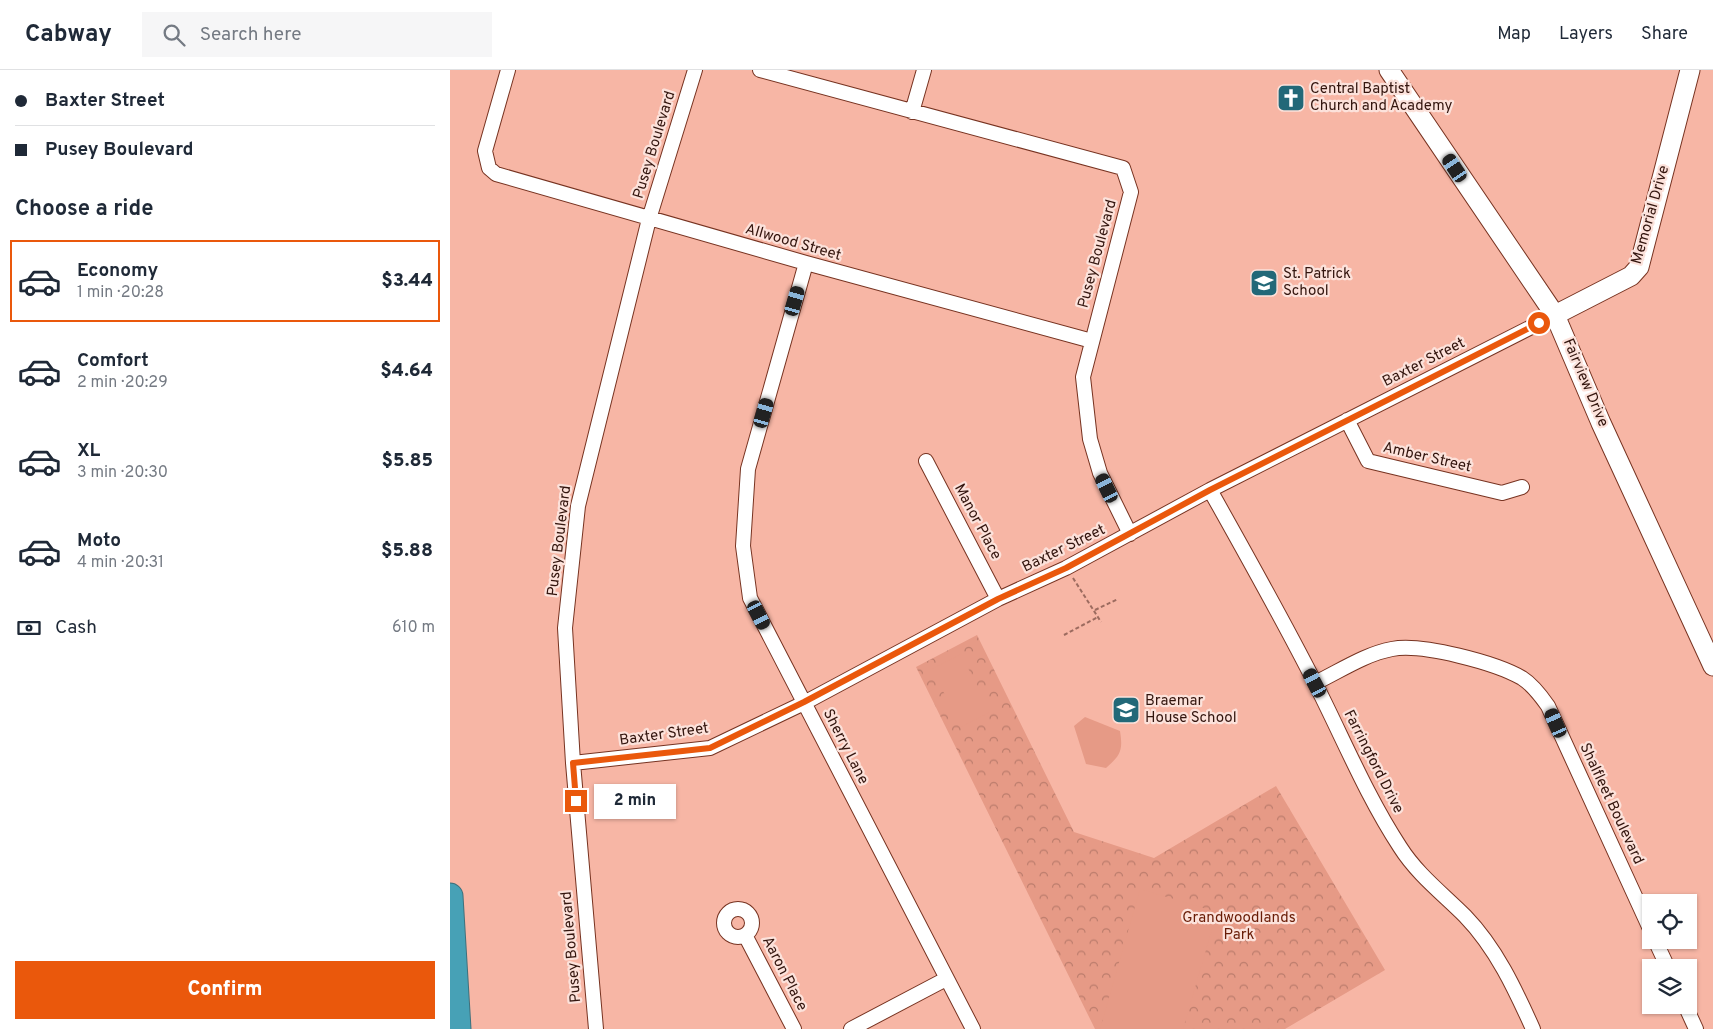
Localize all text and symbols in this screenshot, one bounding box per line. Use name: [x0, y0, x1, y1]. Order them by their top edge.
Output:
search box: [142, 12, 492, 57]
text: Cabway: [25, 20, 112, 50]
icon: search: [160, 21, 188, 49]
text: Search here: [200, 23, 301, 47]
text: Map: [1497, 23, 1531, 46]
text: Layers: [1559, 23, 1613, 46]
text: Share: [1641, 23, 1688, 46]
place label: Central Baptist Church and Academy: [1310, 80, 1453, 116]
church icon: Central Baptist Church and Academy: [1276, 83, 1306, 113]
text: Baxter Street: [45, 89, 165, 113]
street label: Pusey Boulevard: [630, 89, 680, 201]
text: Pusey Boulevard: [45, 138, 194, 162]
car: [1440, 151, 1469, 185]
street label: Memorial Drive: [1628, 163, 1674, 267]
text: Choose a ride: [15, 196, 153, 223]
street label: Pusey Boulevard: [1074, 198, 1122, 310]
street label: Allwood Street: [743, 220, 843, 266]
icon: car: [17, 259, 62, 304]
text: Economy: [77, 259, 158, 283]
place label: St. Patrick School: [1283, 265, 1351, 301]
school or university icon: St. Patrick School: [1249, 268, 1279, 298]
text: $3.44: [381, 269, 433, 293]
text: 1 min · 20:28: [77, 283, 164, 303]
car: [783, 285, 806, 317]
route start: [1528, 312, 1550, 334]
street label: Baxter Street: [1380, 334, 1468, 392]
street label: Fairview Drive: [1558, 336, 1612, 430]
icon: car: [17, 349, 62, 394]
text: Comfort: [77, 349, 149, 373]
text: $4.64: [380, 359, 433, 383]
text: 2 min · 20:29: [77, 373, 168, 393]
car: [752, 397, 775, 429]
icon: car: [17, 439, 62, 484]
text: XL: [77, 439, 100, 463]
street label: Amber Street: [1381, 439, 1473, 477]
text: $5.85: [382, 449, 433, 473]
text: 3 min · 20:30: [77, 463, 168, 483]
car: [1093, 471, 1120, 505]
street label: Manor Place: [949, 481, 1005, 563]
street label: Pusey Boulevard: [544, 484, 576, 598]
street label: Baxter Street: [1019, 521, 1109, 577]
icon: car: [17, 529, 62, 574]
text: Moto: [77, 529, 121, 553]
text: $5.88: [381, 539, 433, 563]
text: 4 min · 20:31: [77, 553, 164, 573]
car: [745, 598, 772, 632]
icon: cash: [15, 614, 43, 642]
text: Cash: [55, 616, 97, 640]
text: 610 m: [392, 618, 435, 638]
car: [1301, 666, 1328, 700]
place label: Braemar House School: [1145, 692, 1237, 728]
school or university icon: Braemar House School: [1111, 695, 1141, 725]
street label: Sherry Lane: [818, 706, 872, 788]
car: [1543, 706, 1568, 740]
street label: Farringford Drive: [1339, 707, 1407, 817]
street label: Baxter Street: [618, 719, 710, 751]
street label: Shalfleet Boulevard: [1575, 740, 1647, 868]
callout: 2 min: [594, 784, 676, 818]
route end: [565, 790, 587, 812]
text: 2 min: [614, 791, 656, 811]
street label: Pusey Boulevard: [558, 891, 586, 1003]
map controls: [1642, 894, 1697, 1014]
button: locate: [1642, 894, 1697, 949]
park label: Grandwoodlands Park: [1182, 909, 1296, 945]
street label: Aaron Place: [757, 934, 811, 1014]
button: layers: [1642, 959, 1697, 1014]
button: Confirm: [15, 961, 435, 1019]

